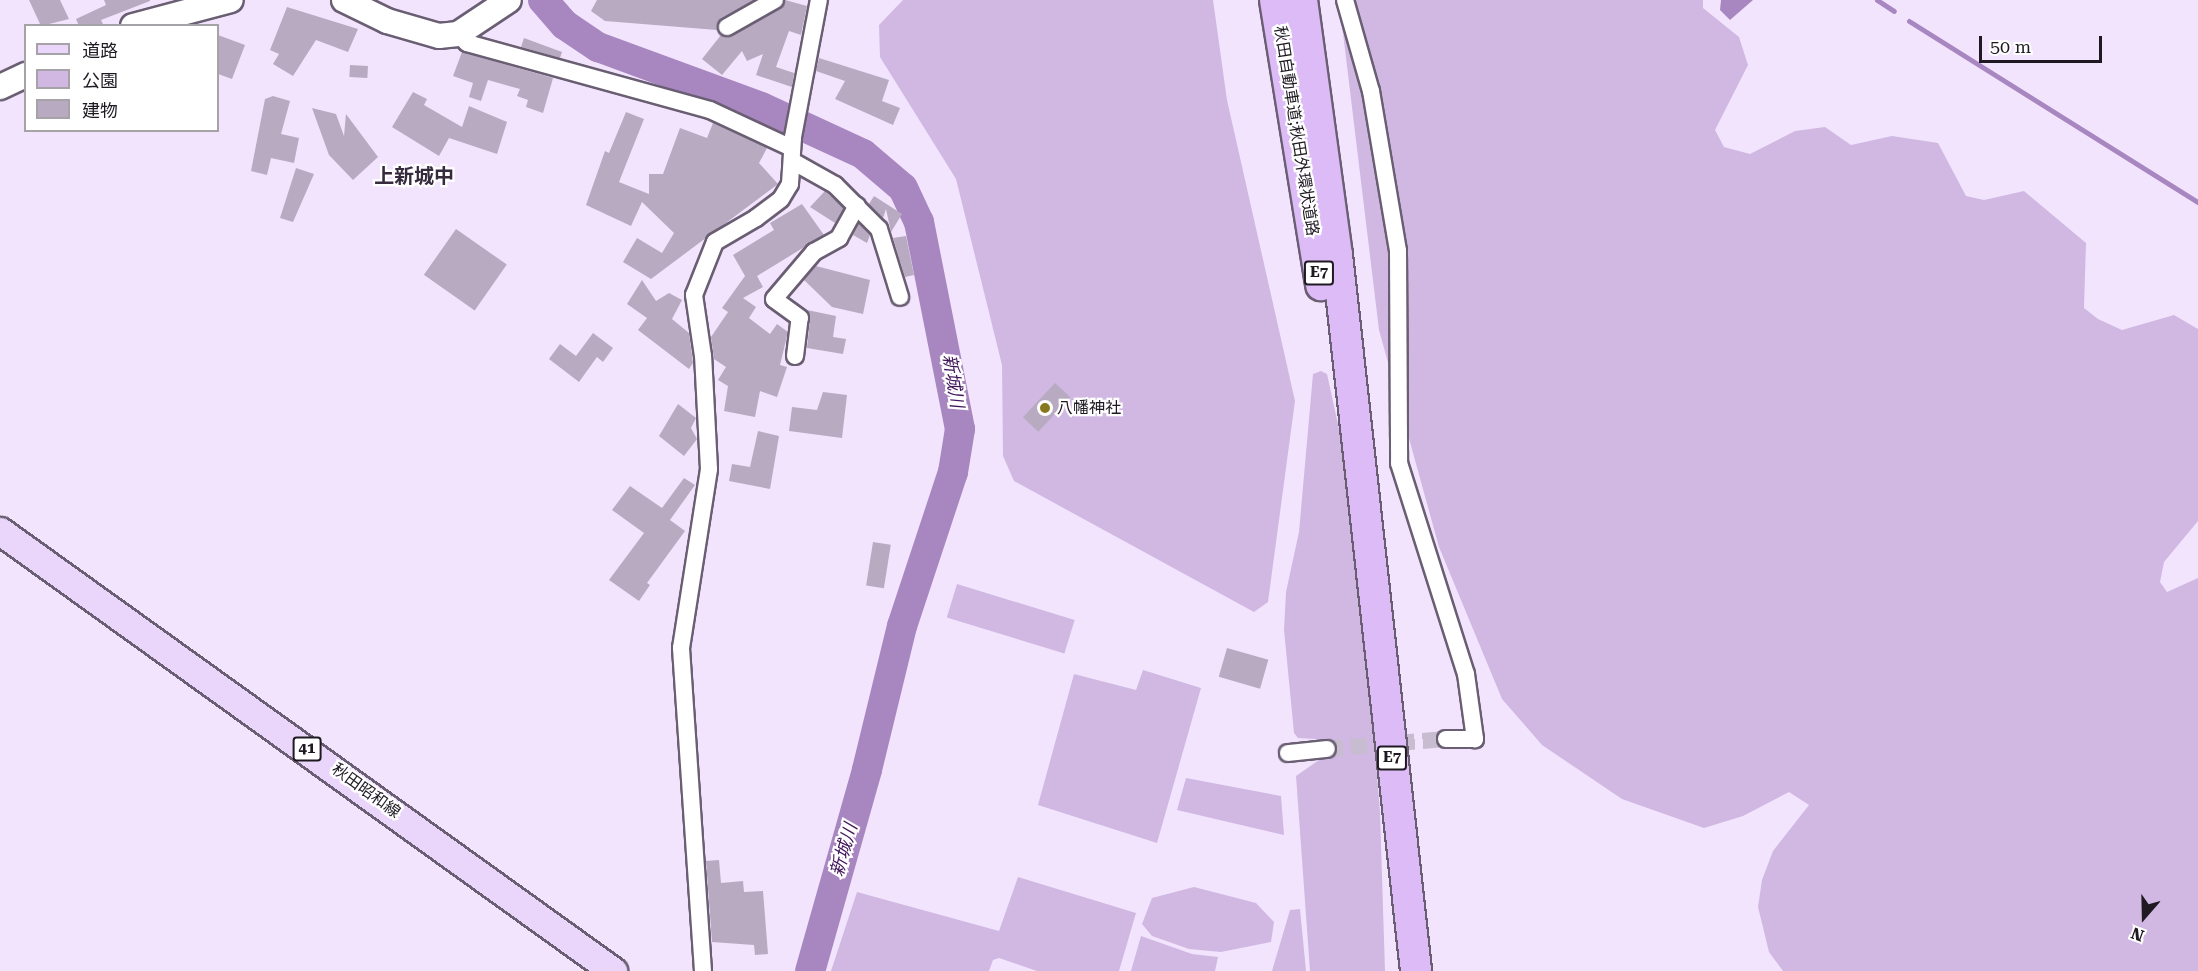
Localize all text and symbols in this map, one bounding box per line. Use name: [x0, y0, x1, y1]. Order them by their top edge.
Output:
legend: [24, 24, 219, 132]
scale bar: [1982, 24, 2105, 62]
street label: 秋田自動車道;秋田外環状道路: [1270, 25, 1322, 237]
text: 50 m: [1990, 36, 2031, 57]
text: 道路: [82, 40, 118, 61]
text: 公園: [82, 70, 118, 91]
text: 建物: [82, 100, 118, 121]
district label: 上新城中: [374, 164, 454, 188]
road number: E7: [1302, 261, 1336, 285]
water label: 新城川: [938, 353, 968, 409]
place label: 八幡神社: [1057, 398, 1121, 418]
marker: 八幡神社: [1038, 401, 1052, 415]
road number: 41: [292, 737, 322, 761]
road number: E7: [1376, 746, 1408, 770]
street label: 秋田昭和線: [328, 760, 404, 822]
water label: 新城川: [826, 821, 862, 879]
north arrow: [2114, 887, 2174, 947]
text: N: [2129, 923, 2147, 945]

